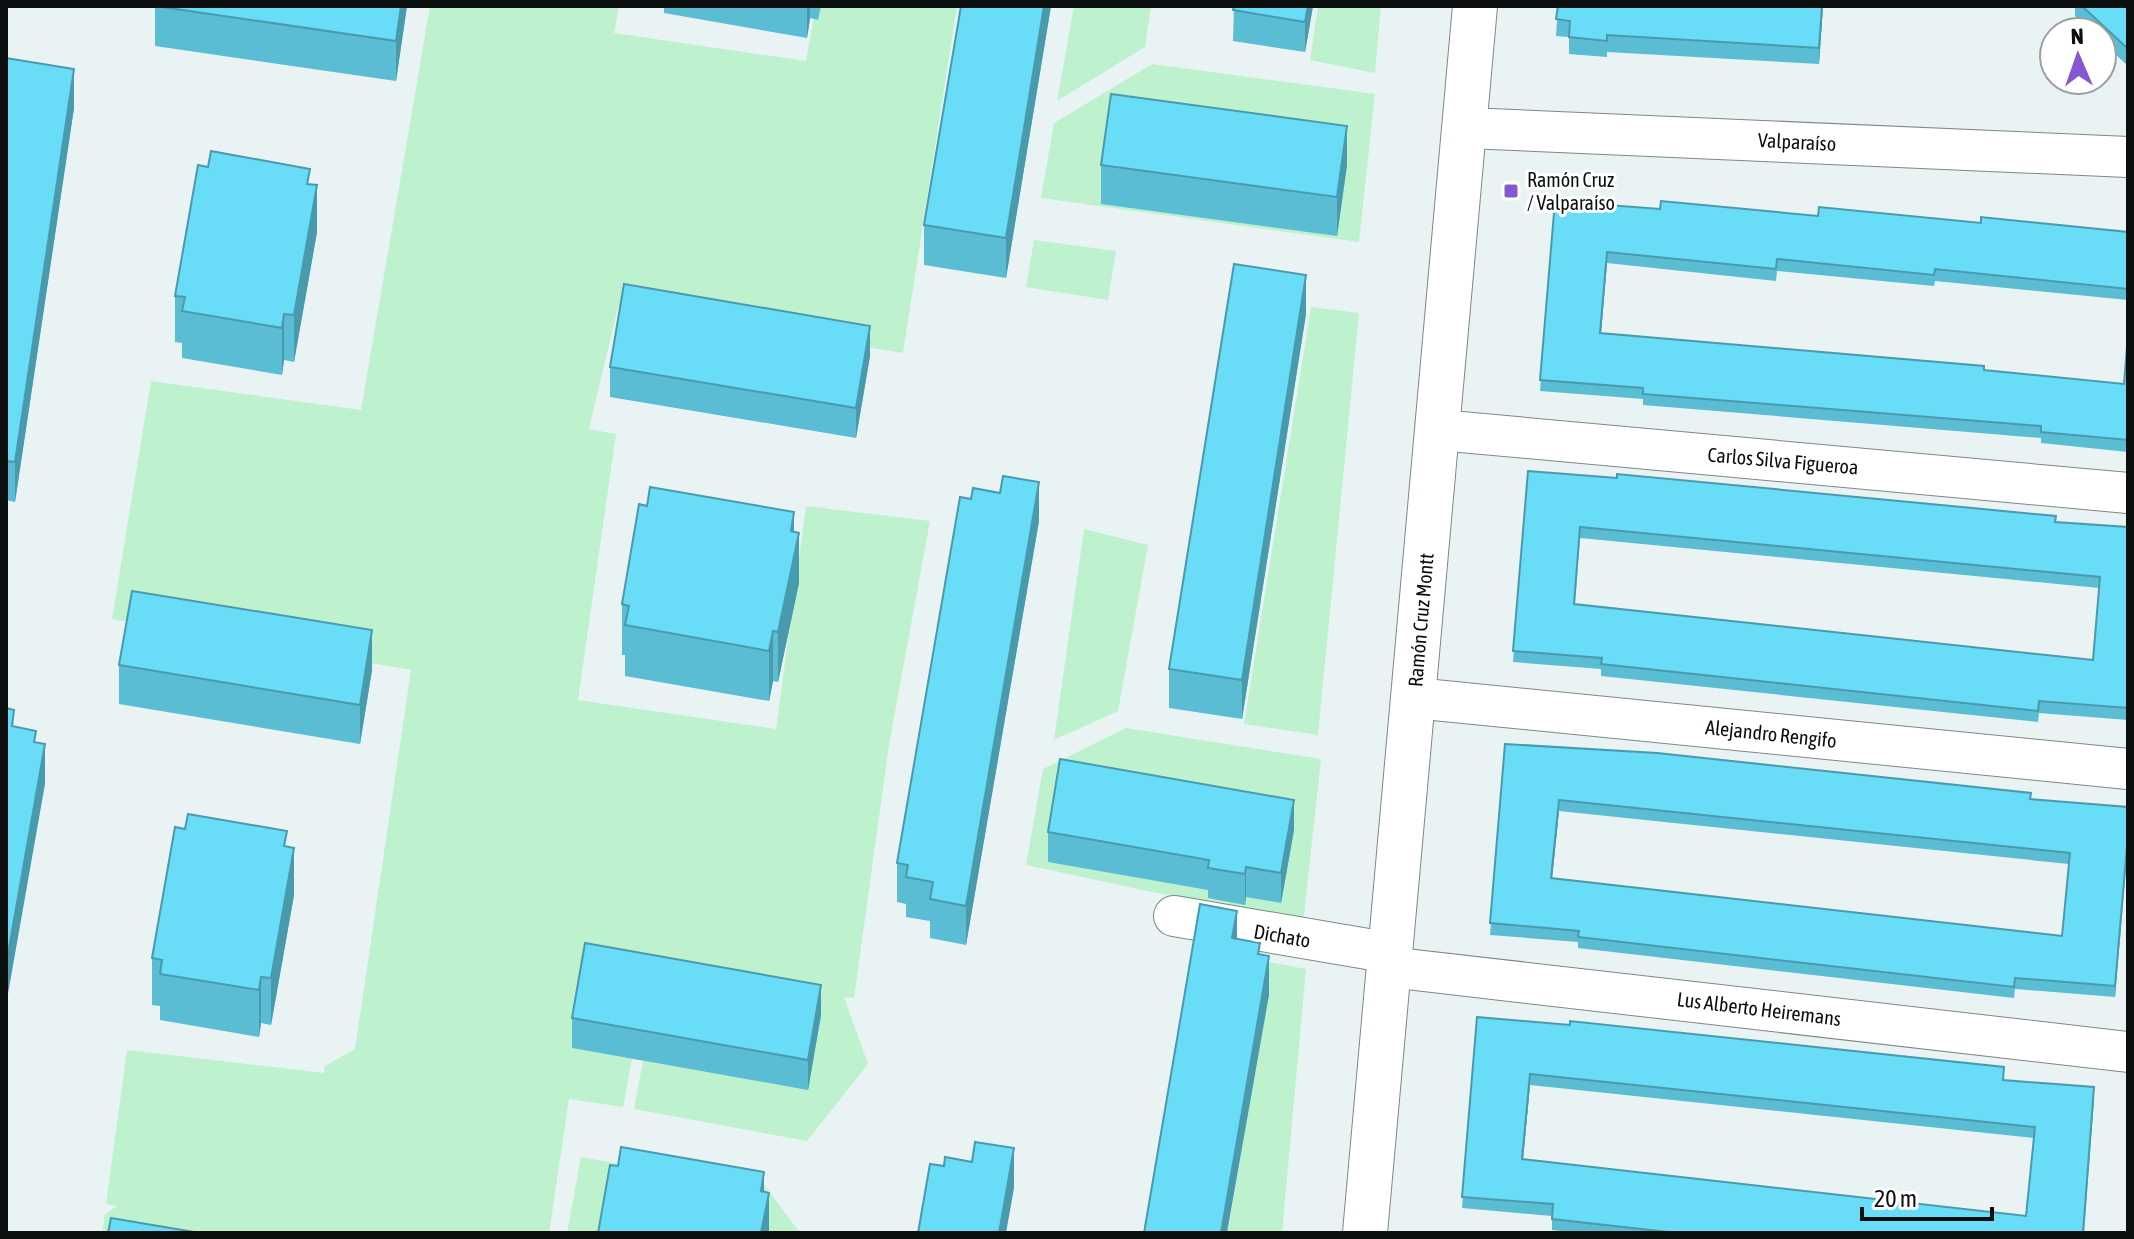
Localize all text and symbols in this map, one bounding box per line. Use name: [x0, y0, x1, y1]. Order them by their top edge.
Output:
north arrow: [2038, 16, 2118, 96]
text: N: [2070, 23, 2084, 49]
street label: Valparaíso: [1757, 128, 1837, 155]
place label: Ramón Cruz / Valparaíso: [1527, 168, 1615, 214]
marker: Ramón Cruz / Valparaíso: [1502, 182, 1520, 200]
street label: Carlos Silva Figueroa: [1707, 442, 1859, 479]
street label: Ramón Cruz Montt: [1403, 552, 1438, 688]
street label: Alejandro Rengifo: [1704, 715, 1838, 752]
street label: Dichato: [1252, 919, 1312, 952]
street label: Lus Alberto Heiremans: [1676, 987, 1842, 1030]
scale bar: [1862, 1171, 1992, 1221]
text: 20 m: [1874, 1185, 1917, 1212]

